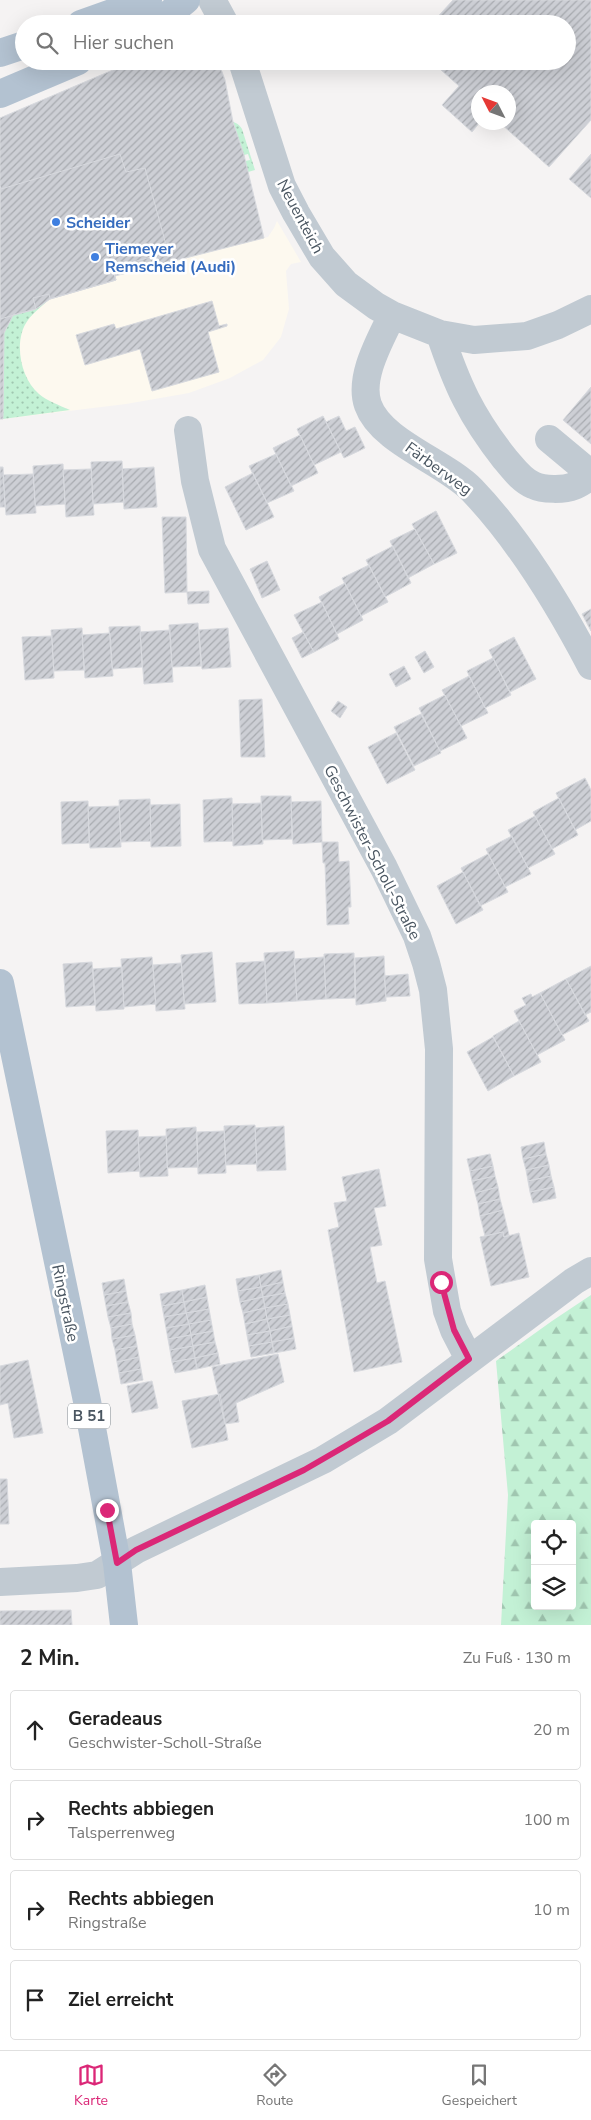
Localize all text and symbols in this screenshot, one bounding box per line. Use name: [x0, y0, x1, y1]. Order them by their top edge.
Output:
search box: [15, 15, 576, 70]
icon: search: [33, 29, 61, 57]
text: Hier suchen: [73, 30, 174, 56]
north arrow: [471, 85, 516, 130]
street label: Neuenteich: [271, 175, 329, 257]
place label: Scheider: [66, 212, 131, 234]
marker: Scheider: [50, 216, 62, 228]
place label: Tiemeyer Remscheid (Audi): [105, 238, 236, 278]
marker: Tiemeyer Remscheid (Audi): [89, 251, 101, 263]
street label: Färberweg: [400, 437, 476, 501]
street label: Geschwister-Scholl-Straße: [318, 761, 426, 944]
street label: Ringstraße: [46, 1262, 84, 1344]
route start: [430, 1271, 453, 1294]
road number: B 51: [68, 1404, 110, 1428]
route end: [96, 1499, 119, 1522]
map controls: [531, 1520, 576, 1610]
button: locate: [531, 1520, 576, 1565]
button: layers: [531, 1565, 576, 1610]
text: 2 Min.: [20, 1644, 79, 1672]
text: Zu Fuß · 130 m: [463, 1647, 571, 1669]
text: Geradeaus: [68, 1706, 162, 1732]
icon: ahead: [21, 1716, 49, 1744]
text: 20 m: [533, 1719, 570, 1741]
text: Geschwister-Scholl-Straße: [68, 1732, 262, 1754]
text: Rechts abbiegen: [68, 1796, 214, 1822]
icon: right: [21, 1806, 49, 1834]
text: 100 m: [523, 1809, 570, 1831]
text: Talsperrenweg: [68, 1822, 175, 1844]
text: Rechts abbiegen: [68, 1886, 214, 1912]
icon: right: [21, 1896, 49, 1924]
text: 10 m: [533, 1899, 570, 1921]
text: Ringstraße: [68, 1912, 147, 1934]
icon: arrive: [21, 1986, 49, 2014]
text: Ziel erreicht: [68, 1987, 173, 2013]
tab: Karte: [74, 2061, 108, 2110]
tab: Route: [256, 2061, 293, 2110]
tab: Gespeichert: [442, 2061, 517, 2110]

